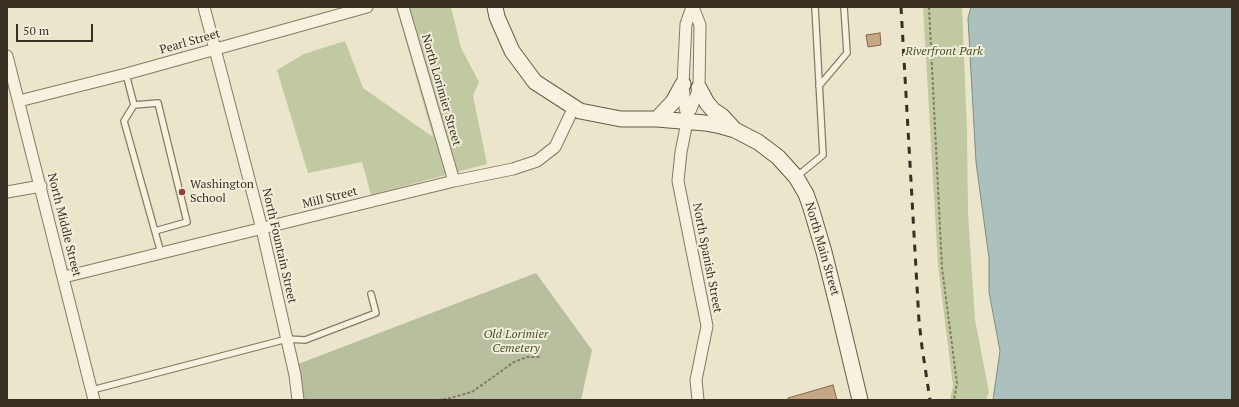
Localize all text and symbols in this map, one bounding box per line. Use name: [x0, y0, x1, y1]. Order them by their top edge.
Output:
scale bar: [18, 16, 95, 42]
text: 50 m: [23, 23, 49, 38]
street label: Pearl Street: [158, 27, 222, 57]
street label: North Lorimier Street: [418, 33, 464, 147]
park label: Riverfront Park: [905, 45, 983, 59]
street label: North Middle Street: [44, 172, 84, 278]
place label: Washington School: [190, 178, 254, 206]
street label: Mill Street: [301, 184, 359, 212]
marker: Washington School: [177, 187, 187, 197]
street label: North Fountain Street: [259, 187, 299, 305]
street label: North Main Street: [802, 201, 842, 297]
street label: North Spanish Street: [689, 202, 725, 314]
park label: Old Lorimier Cemetery: [484, 328, 548, 356]

